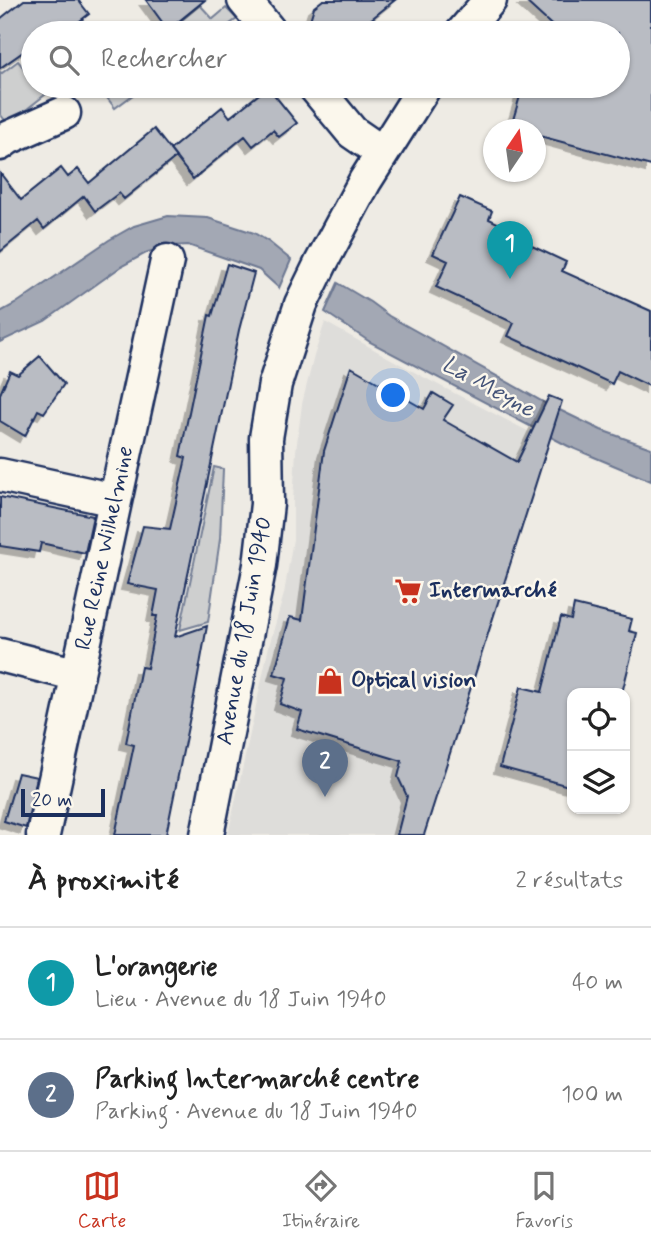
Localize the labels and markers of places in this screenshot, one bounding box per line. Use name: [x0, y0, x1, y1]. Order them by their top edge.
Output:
pin: 1: [487, 221, 533, 279]
supermarket icon: Intermarché: [393, 576, 423, 606]
place label: Intermarché: [429, 576, 558, 606]
shop icon: Optical vision: [315, 666, 345, 696]
place label: Optical vision: [351, 666, 476, 696]
pin: 2: [302, 739, 348, 797]

